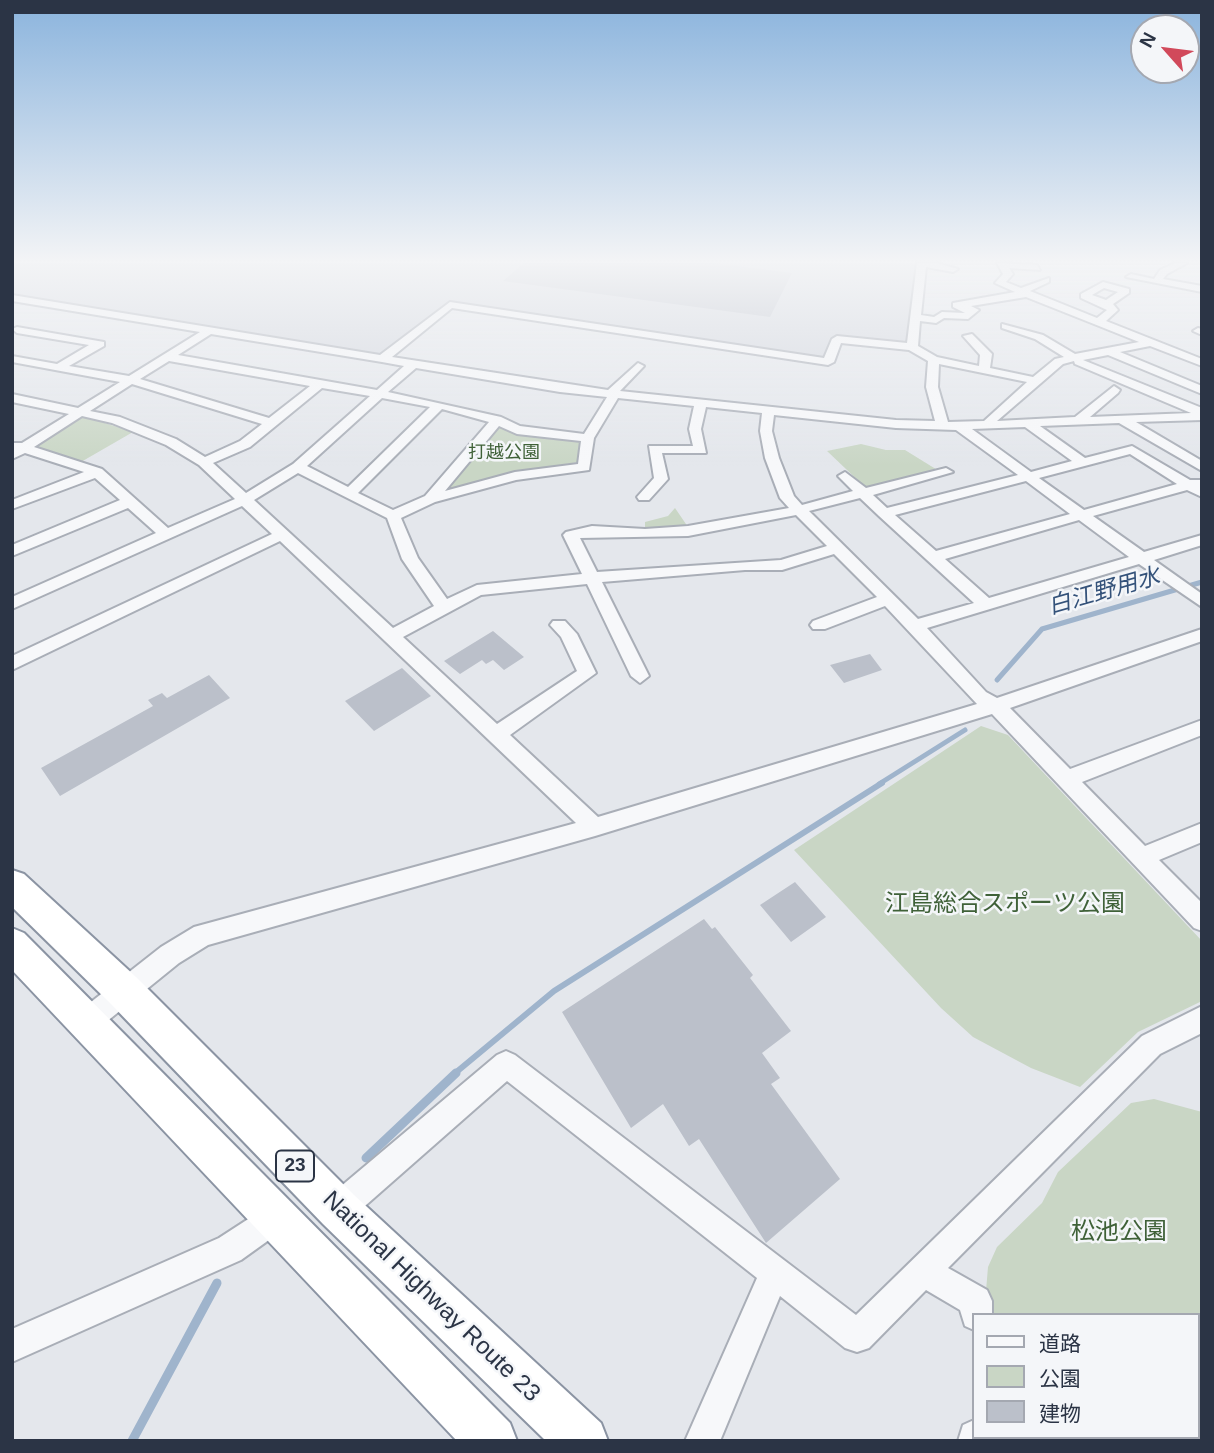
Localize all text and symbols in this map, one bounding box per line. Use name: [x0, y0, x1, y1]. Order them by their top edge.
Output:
north arrow: [1130, 14, 1200, 84]
text: N: [1135, 29, 1160, 51]
park label: 打越公園: [468, 442, 540, 464]
water label: 白江野用水: [1045, 563, 1163, 621]
park label: 江島総合スポーツ公園: [885, 890, 1125, 918]
road number: 23: [276, 1150, 314, 1182]
street label: National Highway Route 23: [316, 1186, 546, 1408]
park label: 松池公園: [1071, 1218, 1167, 1246]
legend: [972, 1313, 1200, 1439]
text: 道路: [1039, 1332, 1081, 1355]
text: 公園: [1039, 1367, 1081, 1390]
text: 建物: [1039, 1402, 1081, 1425]

